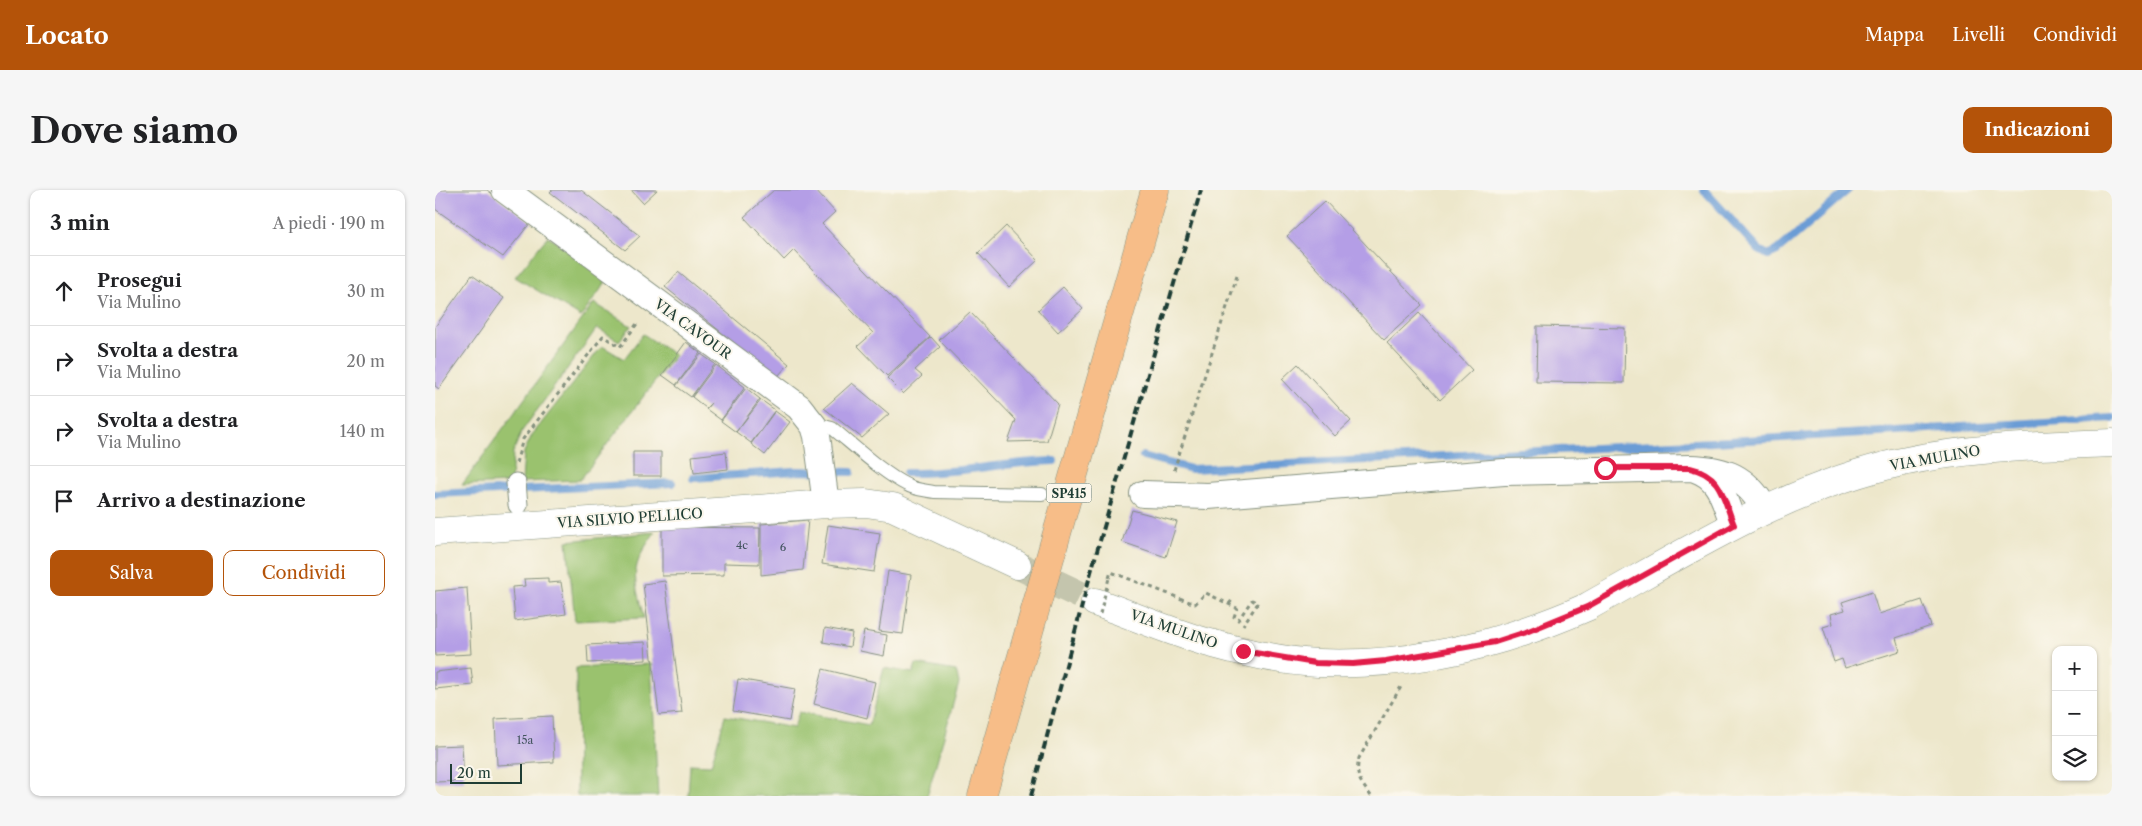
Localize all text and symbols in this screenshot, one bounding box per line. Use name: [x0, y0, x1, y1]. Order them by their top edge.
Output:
text: Locato: [25, 21, 109, 50]
text: Mappa: [1865, 24, 1924, 46]
text: Livelli: [1952, 24, 2005, 46]
text: Condividi: [2033, 24, 2117, 46]
button: Indicazioni: [1963, 107, 2112, 153]
text: Dove siamo: [30, 109, 238, 152]
text: 3 min: [50, 210, 110, 235]
text: A piedi · 190 m: [273, 213, 385, 233]
text: Prosegui: [97, 269, 182, 292]
icon: ahead: [50, 277, 78, 305]
text: 30 m: [347, 281, 385, 301]
text: Via Mulino: [97, 292, 181, 312]
street label: VIA CAVOUR: [650, 294, 736, 364]
text: Svolta a destra: [97, 339, 238, 362]
icon: right: [50, 347, 78, 375]
text: 20 m: [346, 351, 385, 371]
text: Via Mulino: [97, 362, 181, 382]
text: Svolta a destra: [97, 409, 238, 432]
icon: right: [50, 417, 78, 445]
text: 140 m: [340, 421, 385, 441]
text: Via Mulino: [97, 432, 181, 452]
street label: VIA MULINO: [1887, 441, 1982, 475]
route start: [1594, 457, 1617, 480]
road number: SP415: [1047, 484, 1091, 502]
icon: arrive: [50, 487, 78, 515]
text: Arrivo a destinazione: [97, 489, 306, 512]
street label: VIA SILVIO PELLICO: [556, 504, 703, 532]
house number: 4c: [736, 538, 748, 552]
house number: 6: [780, 540, 787, 554]
button: Salva: [50, 550, 213, 596]
button: Condividi: [223, 550, 385, 596]
street label: VIA MULINO: [1127, 605, 1220, 652]
route end: [1232, 640, 1255, 663]
map controls: [2052, 646, 2097, 781]
button: +: [2052, 646, 2097, 691]
button: −: [2052, 691, 2097, 736]
house number: 15a: [517, 733, 533, 747]
button: layers: [2052, 736, 2097, 781]
scale bar: [450, 761, 523, 784]
text: 20 m: [457, 764, 491, 782]

